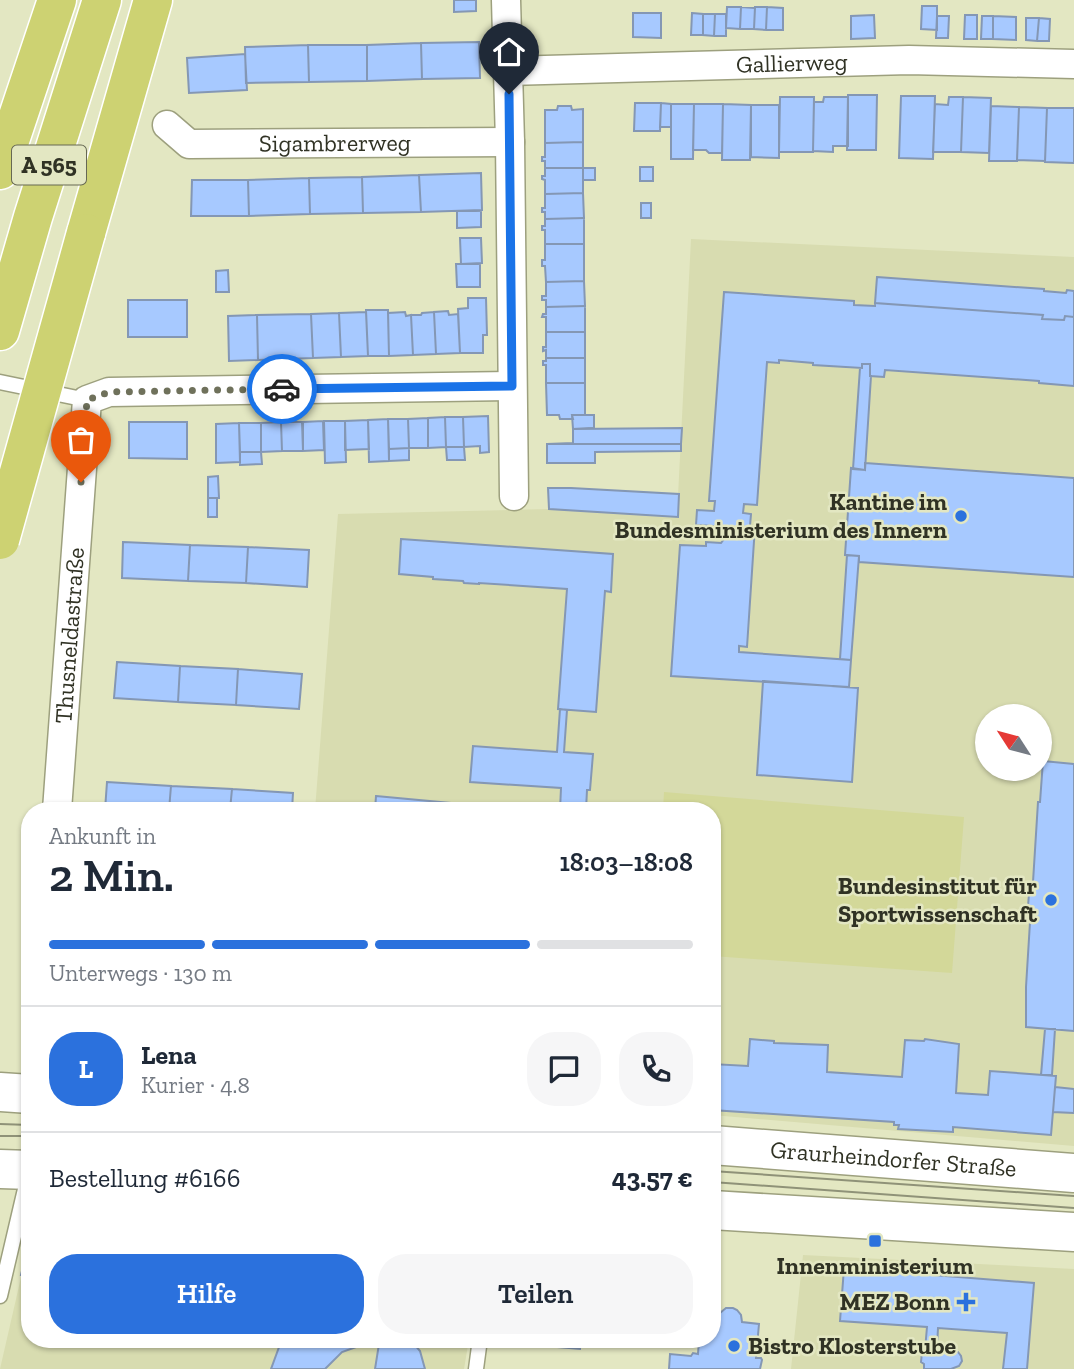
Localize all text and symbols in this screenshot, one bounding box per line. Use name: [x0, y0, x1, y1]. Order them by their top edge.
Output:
pin: [479, 22, 539, 94]
icon: home: [490, 33, 528, 71]
street label: Gallierweg: [736, 47, 848, 79]
street label: Sigambrerweg: [259, 128, 411, 158]
road number: A 565: [12, 146, 86, 184]
courier: [247, 354, 317, 424]
icon: car: [263, 370, 301, 408]
pin: [51, 410, 111, 482]
icon: bag: [62, 421, 100, 459]
place label: Kantine im Bundesministerium des Innern: [614, 487, 947, 544]
marker: Kantine im Bundesministerium des Innern: [953, 508, 969, 524]
street label: Thusneldastraße: [48, 546, 90, 725]
north arrow: [975, 704, 1052, 780]
map controls: [975, 704, 1052, 781]
text: Ankunft in: [49, 822, 156, 850]
text: 18:03–18:08: [560, 846, 693, 878]
text: 2 Min.: [49, 848, 174, 903]
place label: Bundesinstitut für Sportwissenschaft: [838, 871, 1037, 928]
marker: Bundesinstitut für Sportwissenschaft: [1043, 892, 1059, 908]
text: Unterwegs · 130 m: [49, 959, 232, 987]
button: chat: [527, 1032, 601, 1106]
button: phone: [619, 1032, 693, 1106]
text: Lena: [141, 1039, 197, 1071]
text: L: [79, 1053, 93, 1085]
text: Kurier · 4.8: [141, 1071, 250, 1099]
street label: Graurheindorfer Straße: [769, 1135, 1018, 1183]
text: Bestellung #6166: [49, 1162, 240, 1194]
text: 43.57 €: [612, 1162, 693, 1194]
marker: Innenministerium: [867, 1233, 883, 1249]
place label: Innenministerium: [776, 1251, 974, 1280]
button: Hilfe: [49, 1254, 364, 1334]
button: Teilen: [378, 1254, 693, 1334]
place label: MEZ Bonn: [840, 1287, 950, 1316]
marker: MEZ Bonn: [956, 1292, 976, 1312]
place label: Bistro Klosterstube: [748, 1331, 956, 1360]
marker: Bistro Klosterstube: [726, 1338, 742, 1354]

